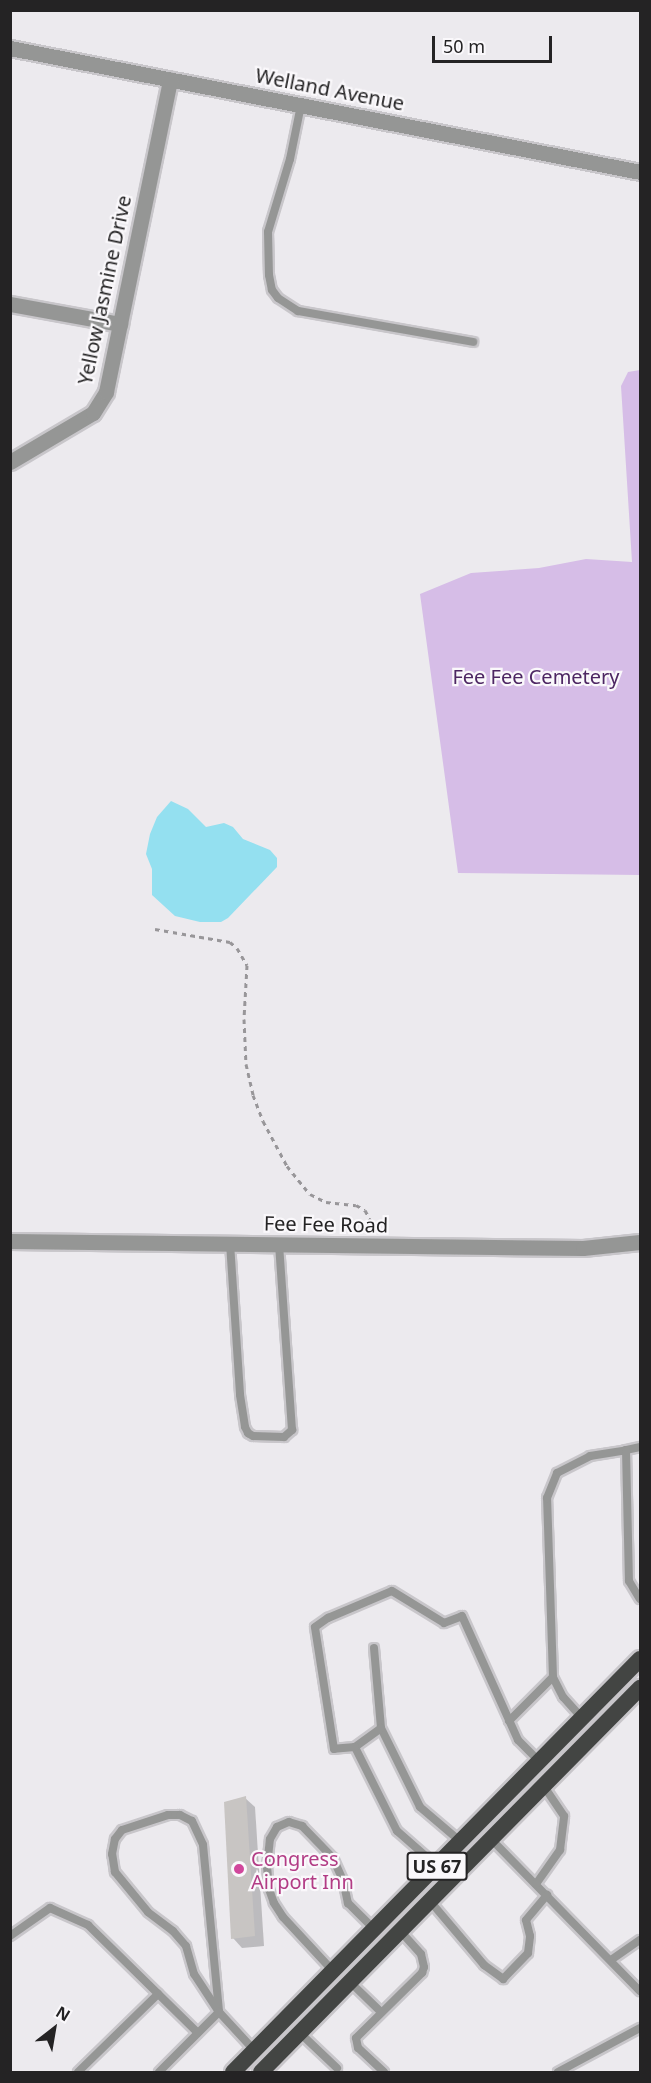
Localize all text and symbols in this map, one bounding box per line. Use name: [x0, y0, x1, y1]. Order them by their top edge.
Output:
scale bar: [435, 24, 555, 62]
text: 50 m: [443, 34, 485, 58]
street label: Welland Avenue: [254, 63, 406, 115]
street label: Yellow Jasmine Drive: [72, 193, 136, 387]
park label: Fee Fee Cemetery: [452, 664, 620, 688]
street label: Fee Fee Road: [264, 1211, 388, 1237]
place label: Congress Airport Inn: [251, 1846, 354, 1893]
road number: US 67: [406, 1851, 468, 1881]
marker: Congress Airport Inn: [232, 1862, 246, 1876]
north arrow: [24, 1999, 84, 2059]
text: N: [52, 2001, 75, 2026]

